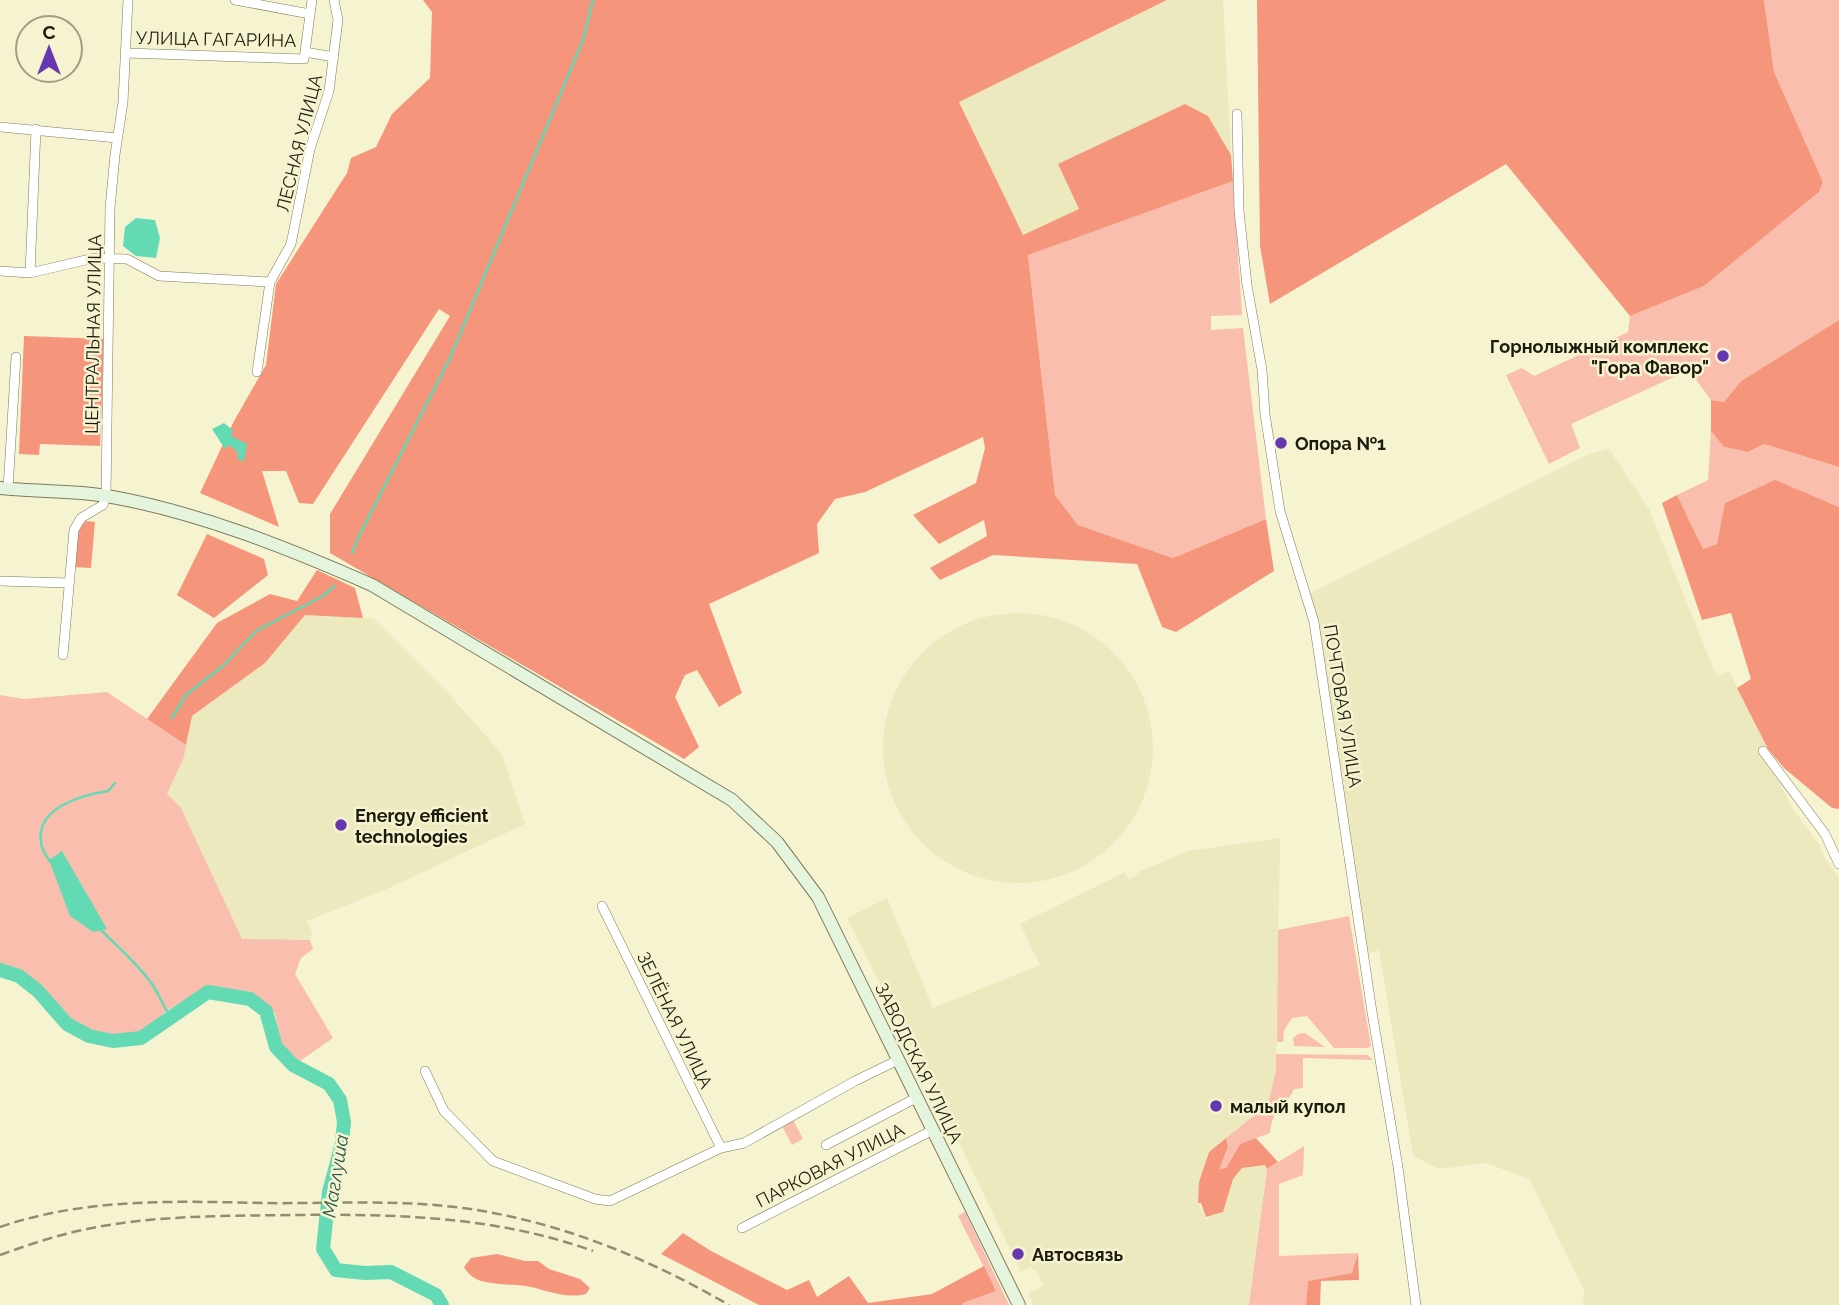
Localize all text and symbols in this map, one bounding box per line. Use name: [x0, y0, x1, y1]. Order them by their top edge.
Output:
north arrow: [14, 14, 84, 84]
text: С: [42, 21, 56, 43]
street label: УЛИЦА ГАГАРИНА: [136, 27, 296, 51]
street label: ЛЕСНАЯ УЛИЦА: [272, 72, 326, 214]
street label: ЦЕНТРАЛЬНАЯ УЛИЦА: [81, 234, 105, 434]
place label: Горнолыжный комплекс "Гора Фавор": [1490, 336, 1709, 378]
marker: Горнолыжный комплекс "Гора Фавор": [1715, 348, 1731, 364]
place label: Опора №1: [1295, 433, 1386, 454]
marker: Опора №1: [1273, 435, 1289, 451]
street label: ПОЧТОВАЯ УЛИЦА: [1320, 623, 1366, 789]
place label: Energy efficient technologies: [355, 805, 489, 847]
marker: Energy efficient technologies: [333, 817, 349, 833]
street label: ЗЕЛЁНАЯ УЛИЦА: [633, 948, 717, 1092]
street label: ЗАВОДСКАЯ УЛИЦА: [871, 979, 967, 1147]
place label: малый купол: [1230, 1096, 1346, 1117]
marker: малый купол: [1208, 1098, 1224, 1114]
street label: ПАРКОВАЯ УЛИЦА: [752, 1119, 908, 1211]
water label: Маглуша: [318, 1133, 352, 1219]
place label: Автосвязь: [1032, 1244, 1123, 1265]
marker: Автосвязь: [1010, 1246, 1026, 1262]

